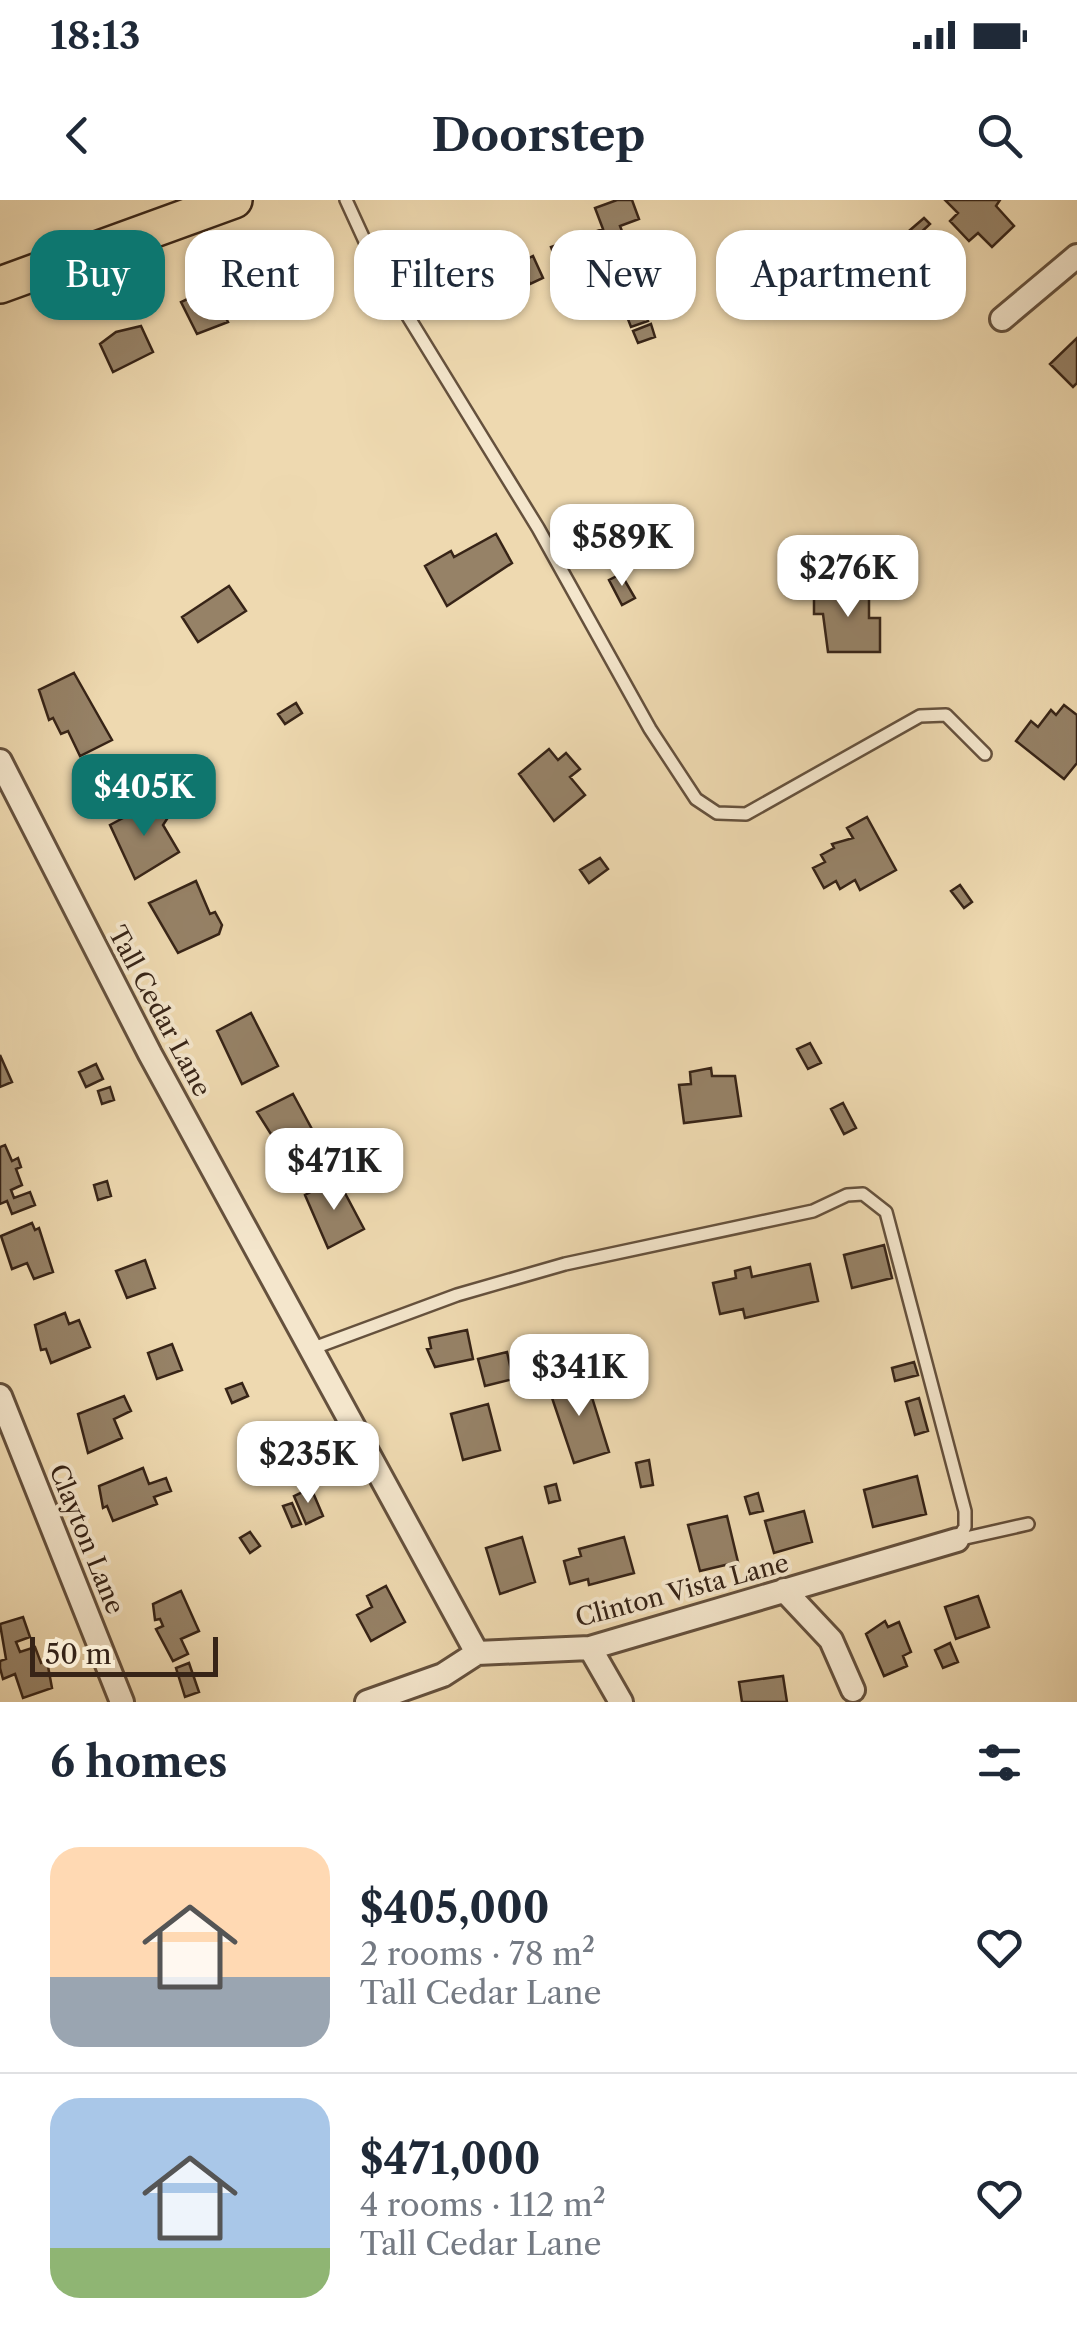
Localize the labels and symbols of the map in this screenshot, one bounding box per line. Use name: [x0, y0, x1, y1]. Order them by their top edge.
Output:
pin: $589K: [552, 504, 692, 589]
pin: $276K: [778, 535, 918, 620]
pin: $405K: [74, 754, 214, 839]
street label: Tall Cedar Lane: [102, 921, 218, 1102]
pin: $471K: [264, 1128, 404, 1213]
pin: $341K: [509, 1334, 649, 1419]
pin: $235K: [238, 1421, 378, 1506]
street label: Clayton Lane: [42, 1460, 131, 1619]
street label: Clinton Vista Lane: [572, 1547, 792, 1634]
scale bar: [30, 1632, 218, 1676]

